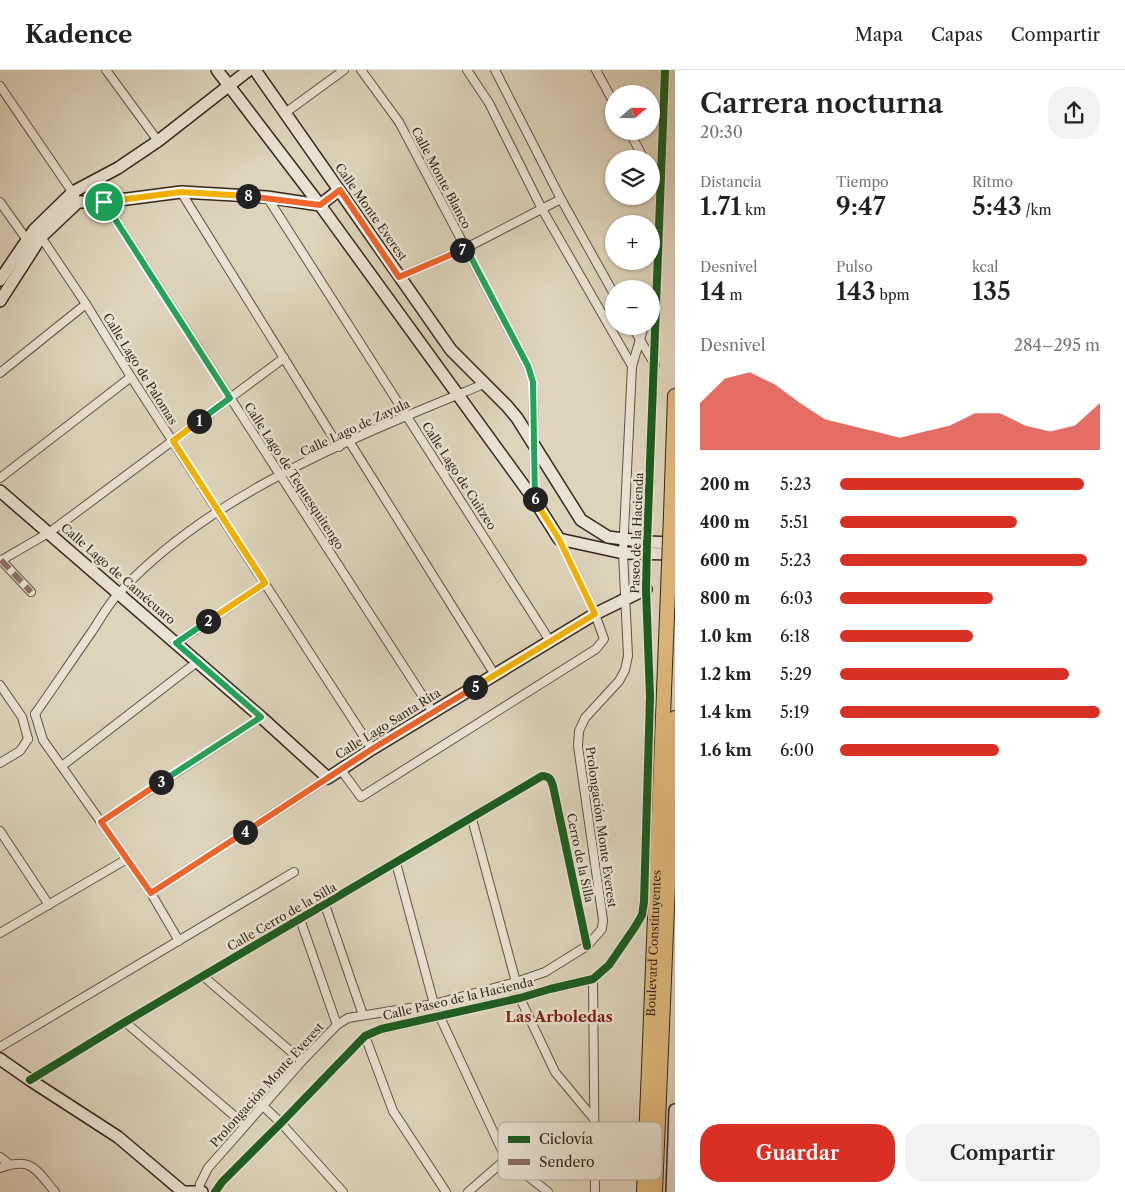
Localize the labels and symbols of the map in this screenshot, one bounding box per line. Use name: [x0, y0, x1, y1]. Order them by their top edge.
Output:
north arrow: [605, 85, 660, 140]
street label: Calle Monte Blanco: [408, 124, 475, 231]
street label: Calle Monte Everest: [332, 160, 411, 264]
pin: [83, 181, 125, 223]
pin: 8: [236, 184, 260, 208]
pin: 7: [450, 238, 474, 262]
street label: Calle Lago de Palomas: [100, 310, 181, 427]
street label: Calle Lago de Zayula: [298, 395, 412, 459]
street label: Calle Lago de Tequesquitengo: [241, 399, 348, 552]
pin: 1: [186, 408, 212, 434]
street label: Calle Lago de Cuitzeo: [419, 419, 500, 533]
street label: Paseo de la Hacienda: [627, 472, 646, 594]
pin: 6: [522, 486, 548, 512]
street label: Calle Lago de Camécuaro: [58, 520, 179, 627]
pin: 2: [196, 608, 220, 634]
pin: 5: [462, 674, 488, 700]
street label: Calle Lago Santa Rita: [332, 685, 444, 762]
street label: Prolongación Monte Everest: [583, 746, 620, 909]
pin: 3: [148, 770, 174, 794]
street label: Cerro de la Silla: [564, 812, 597, 905]
pin: 4: [232, 820, 258, 844]
street label: Boulevard Constituyentes: [643, 870, 664, 1017]
street label: Calle Cerro de la Silla: [224, 879, 340, 954]
street label: Calle Paseo de la Hacienda: [381, 974, 535, 1023]
district label: Las Arboledas: [505, 1007, 613, 1026]
street label: Prolongación Monte Everest: [207, 1019, 327, 1150]
legend: [498, 1122, 662, 1180]
text: Ciclovía: [539, 1130, 594, 1148]
text: Sendero: [539, 1153, 595, 1171]

